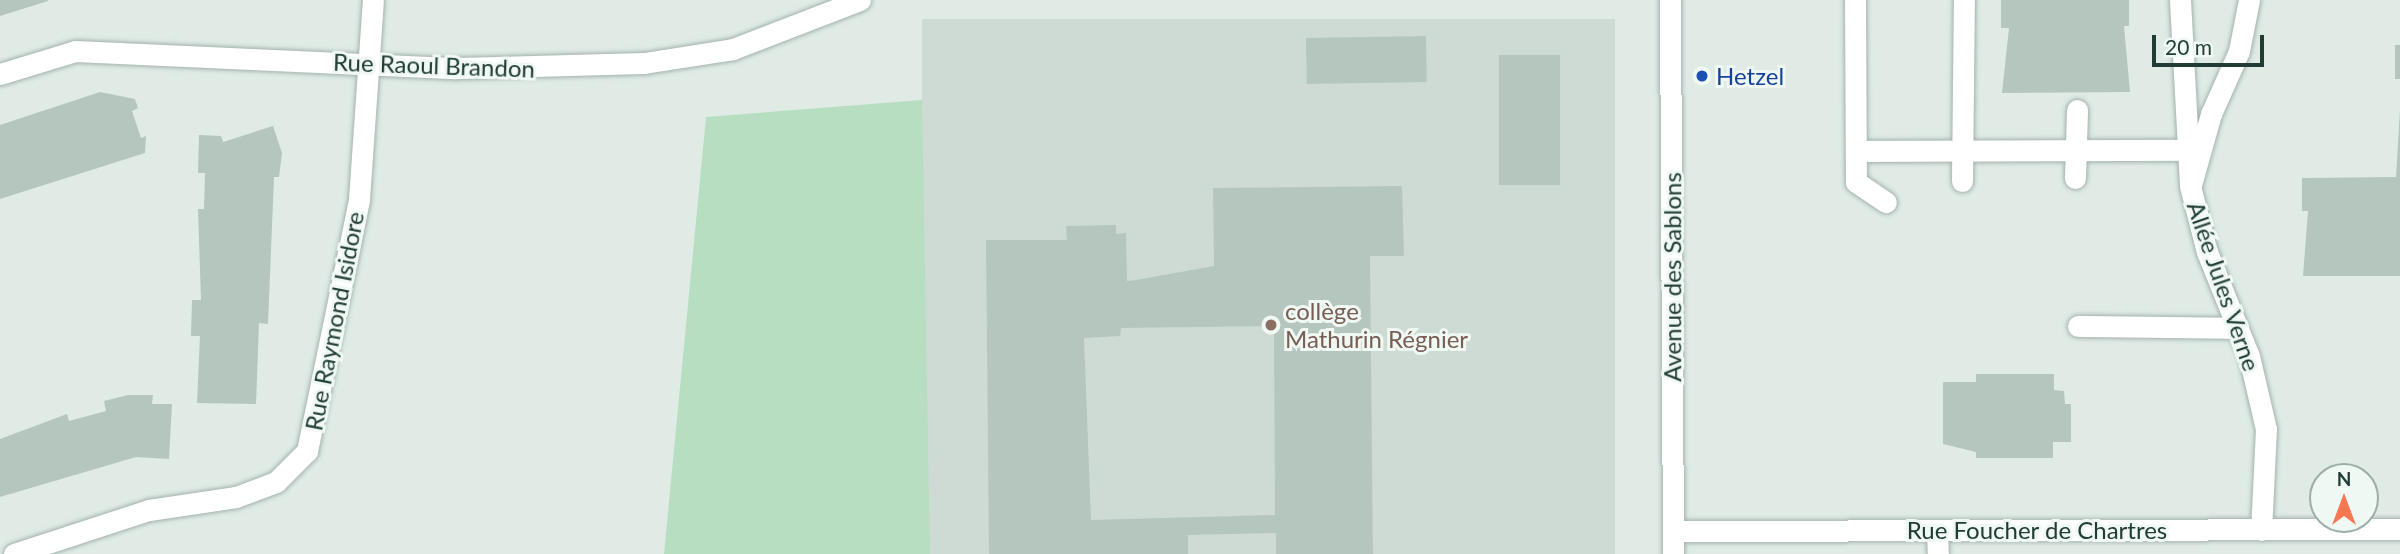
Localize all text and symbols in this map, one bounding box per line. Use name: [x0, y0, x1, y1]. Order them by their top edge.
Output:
scale bar: [2155, 21, 2267, 65]
text: 20 m: [2165, 34, 2212, 59]
street label: Rue Raoul Brandon: [333, 47, 535, 83]
place label: Hetzel: [1716, 62, 1784, 90]
marker: Hetzel: [1694, 68, 1710, 84]
street label: Avenue des Sablons: [1658, 172, 1686, 382]
street label: Allée Jules Verne: [2181, 197, 2267, 375]
street label: Rue Raymond Isidore: [299, 209, 369, 433]
place label: collège Mathurin Régnier: [1285, 297, 1468, 353]
marker: collège Mathurin Régnier: [1263, 317, 1279, 333]
north arrow: [2309, 463, 2379, 533]
text: N: [2337, 467, 2351, 490]
street label: Rue Foucher de Chartres: [1907, 516, 2167, 544]

